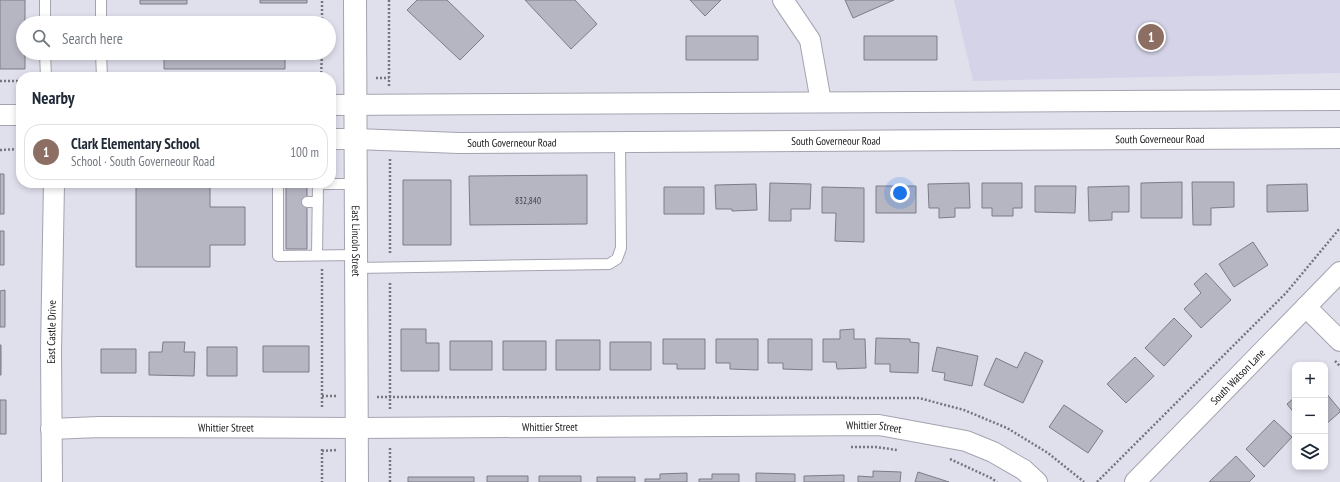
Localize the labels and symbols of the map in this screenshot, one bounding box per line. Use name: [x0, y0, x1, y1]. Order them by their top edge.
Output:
pin: 1: [1138, 22, 1164, 52]
street label: South Governeour Road: [1115, 132, 1205, 146]
street label: South Governeour Road: [791, 134, 881, 148]
street label: South Governeour Road: [467, 135, 557, 150]
your location: [890, 183, 910, 203]
house number: 832,840: [515, 195, 541, 206]
street label: East Lincoln Street: [349, 205, 363, 277]
street label: East Castle Drive: [44, 300, 59, 364]
street label: South Watson Lane: [1207, 346, 1268, 408]
street label: Whittier Street: [846, 418, 903, 436]
street label: Whittier Street: [198, 420, 254, 435]
street label: Whittier Street: [522, 420, 578, 434]

